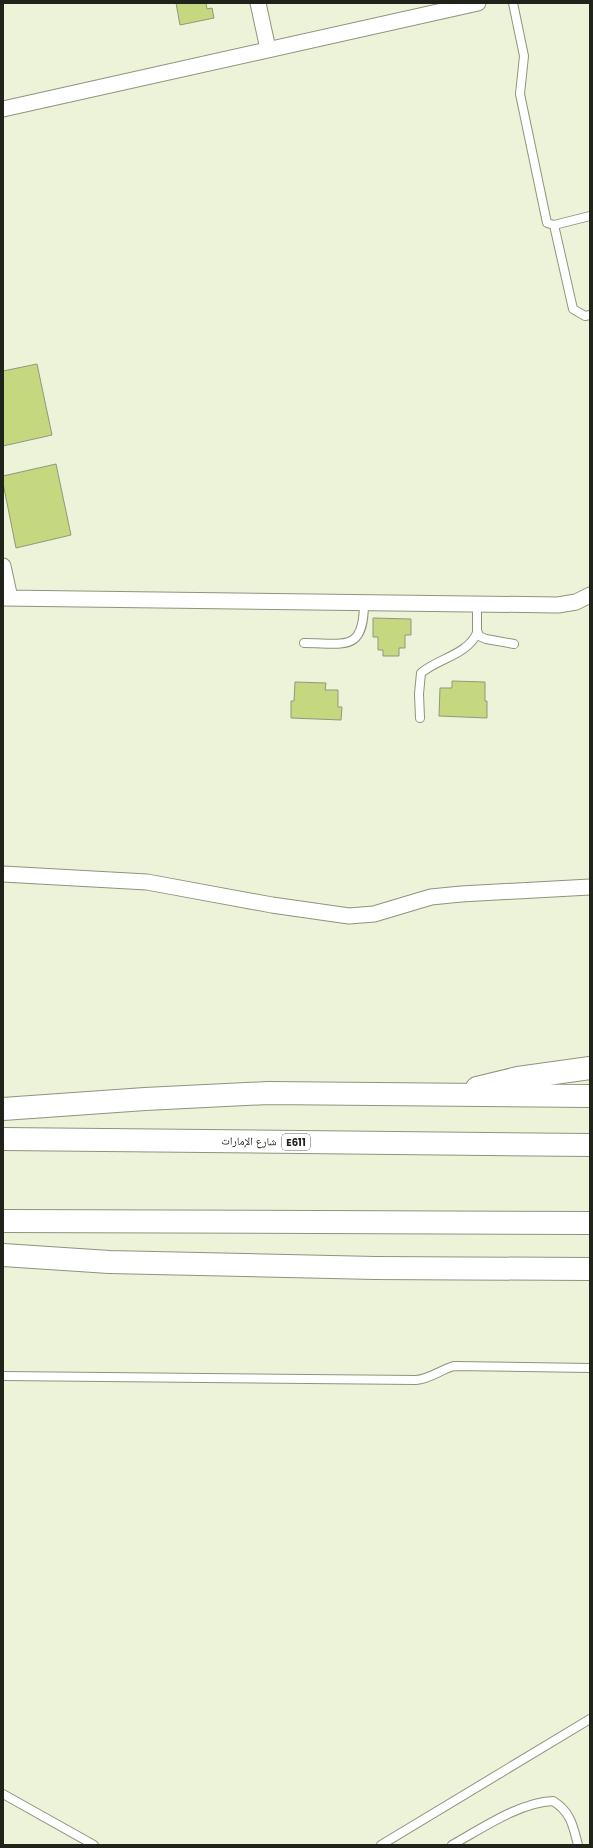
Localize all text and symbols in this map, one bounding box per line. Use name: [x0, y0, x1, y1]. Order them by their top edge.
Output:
street label: شارع الإمارات: [221, 1133, 277, 1149]
road number: E611: [282, 1134, 310, 1150]

